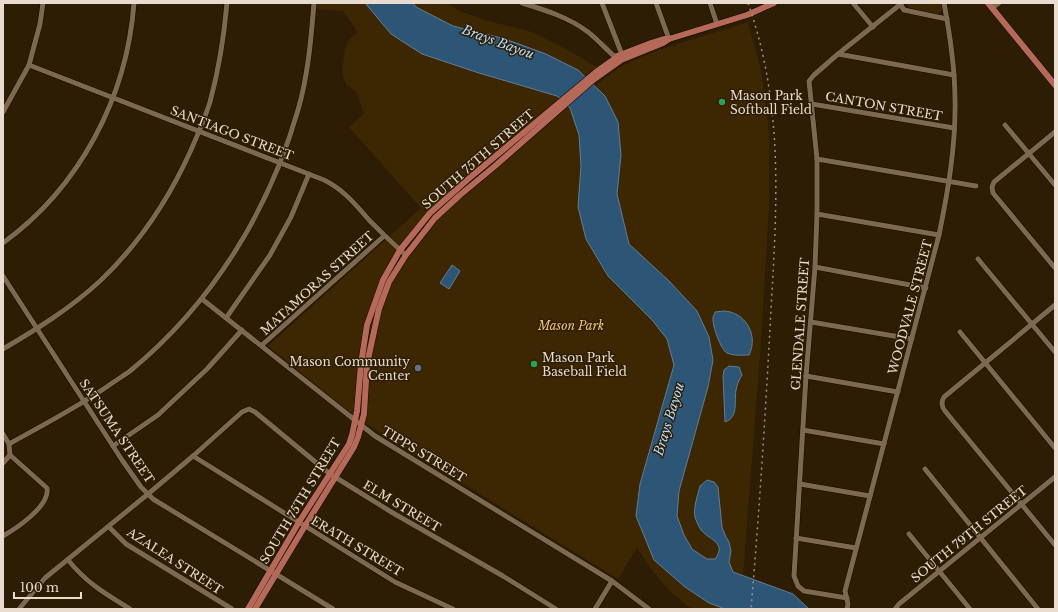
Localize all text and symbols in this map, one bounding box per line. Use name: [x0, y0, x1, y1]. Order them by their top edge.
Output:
water label: Brays Bayou: [459, 21, 537, 63]
place label: Mason Park Softball Field: [730, 88, 812, 117]
street label: CANTON STREET: [824, 88, 944, 124]
marker: Mason Park Softball Field: [717, 97, 727, 107]
street label: SANTIAGO STREET: [168, 103, 296, 163]
street label: SOUTH 75TH STREET: [419, 106, 538, 212]
street label: MATAMORAS STREET: [257, 228, 377, 338]
street label: WOODVALE STREET: [885, 238, 935, 377]
street label: GLENDALE STREET: [788, 257, 812, 391]
park label: Mason Park: [537, 318, 604, 333]
place label: Mason Park Baseball Field: [542, 350, 627, 379]
place label: Mason Community Center: [289, 354, 410, 383]
marker: Mason Park Baseball Field: [529, 359, 539, 369]
marker: Mason Community Center: [413, 363, 423, 373]
street label: SATSUMA STREET: [76, 376, 158, 486]
water label: Brays Bayou: [650, 380, 688, 459]
street label: TIPPS STREET: [379, 423, 469, 485]
street label: SOUTH 75TH STREET: [256, 435, 344, 567]
street label: ELM STREET: [361, 477, 444, 535]
street label: SOUTH 79TH STREET: [908, 482, 1030, 586]
street label: ERATH STREET: [308, 513, 406, 580]
street label: AZALEA STREET: [123, 524, 226, 598]
scale bar: [14, 574, 81, 600]
text: 100 m: [20, 580, 59, 595]

